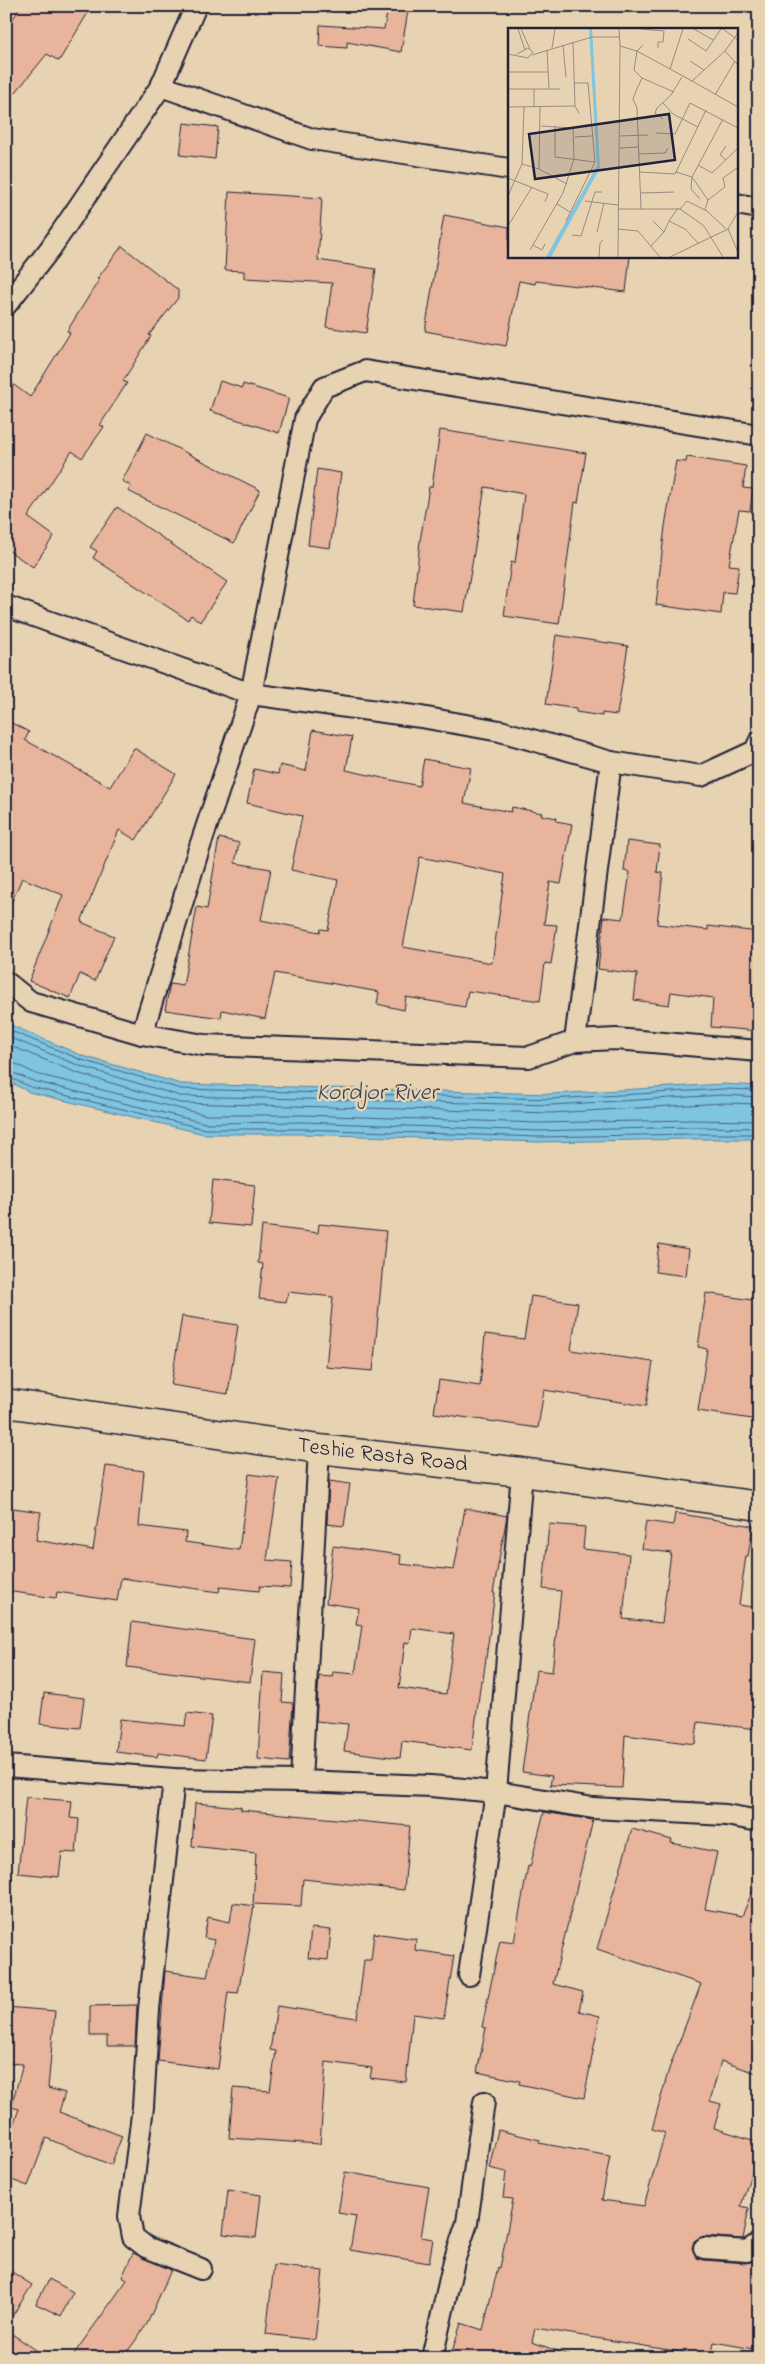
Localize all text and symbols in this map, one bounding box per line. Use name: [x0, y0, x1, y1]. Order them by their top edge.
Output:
inset map: [508, 28, 738, 258]
water label: Kordjor River: [316, 1076, 440, 1111]
street label: Teshie Rasta Road: [295, 1430, 469, 1482]

